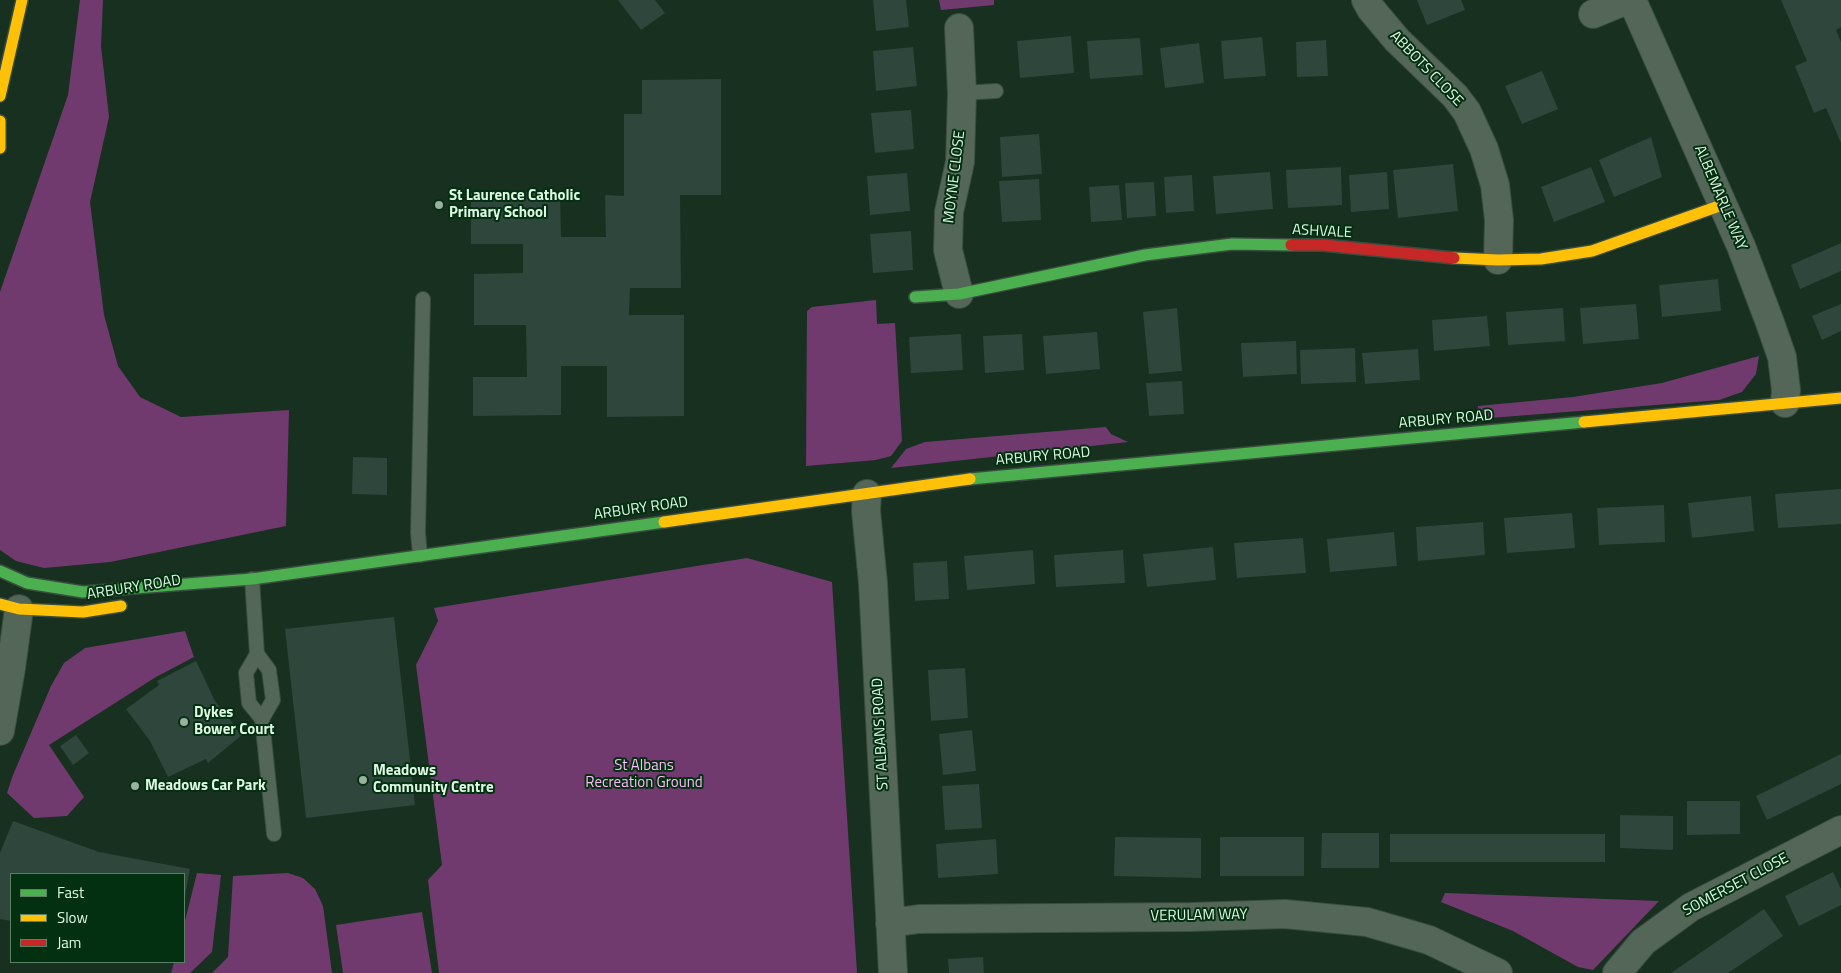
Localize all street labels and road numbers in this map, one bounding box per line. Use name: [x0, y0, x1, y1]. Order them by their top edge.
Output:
street label: ABBOTS CLOSE: [1386, 28, 1466, 110]
street label: MOYNE CLOSE: [940, 130, 970, 224]
street label: ALBEMARLE WAY: [1690, 143, 1750, 253]
street label: ASHVALE: [1292, 221, 1352, 243]
street label: ARBURY ROAD: [1398, 407, 1494, 433]
street label: ARBURY ROAD: [995, 444, 1091, 470]
street label: ARBURY ROAD: [593, 493, 689, 525]
street label: ARBURY ROAD: [86, 572, 182, 604]
street label: ST ALBANS ROAD: [869, 677, 893, 791]
street label: SOMERSET CLOSE: [1680, 850, 1792, 920]
street label: VERULAM WAY: [1150, 906, 1248, 926]

